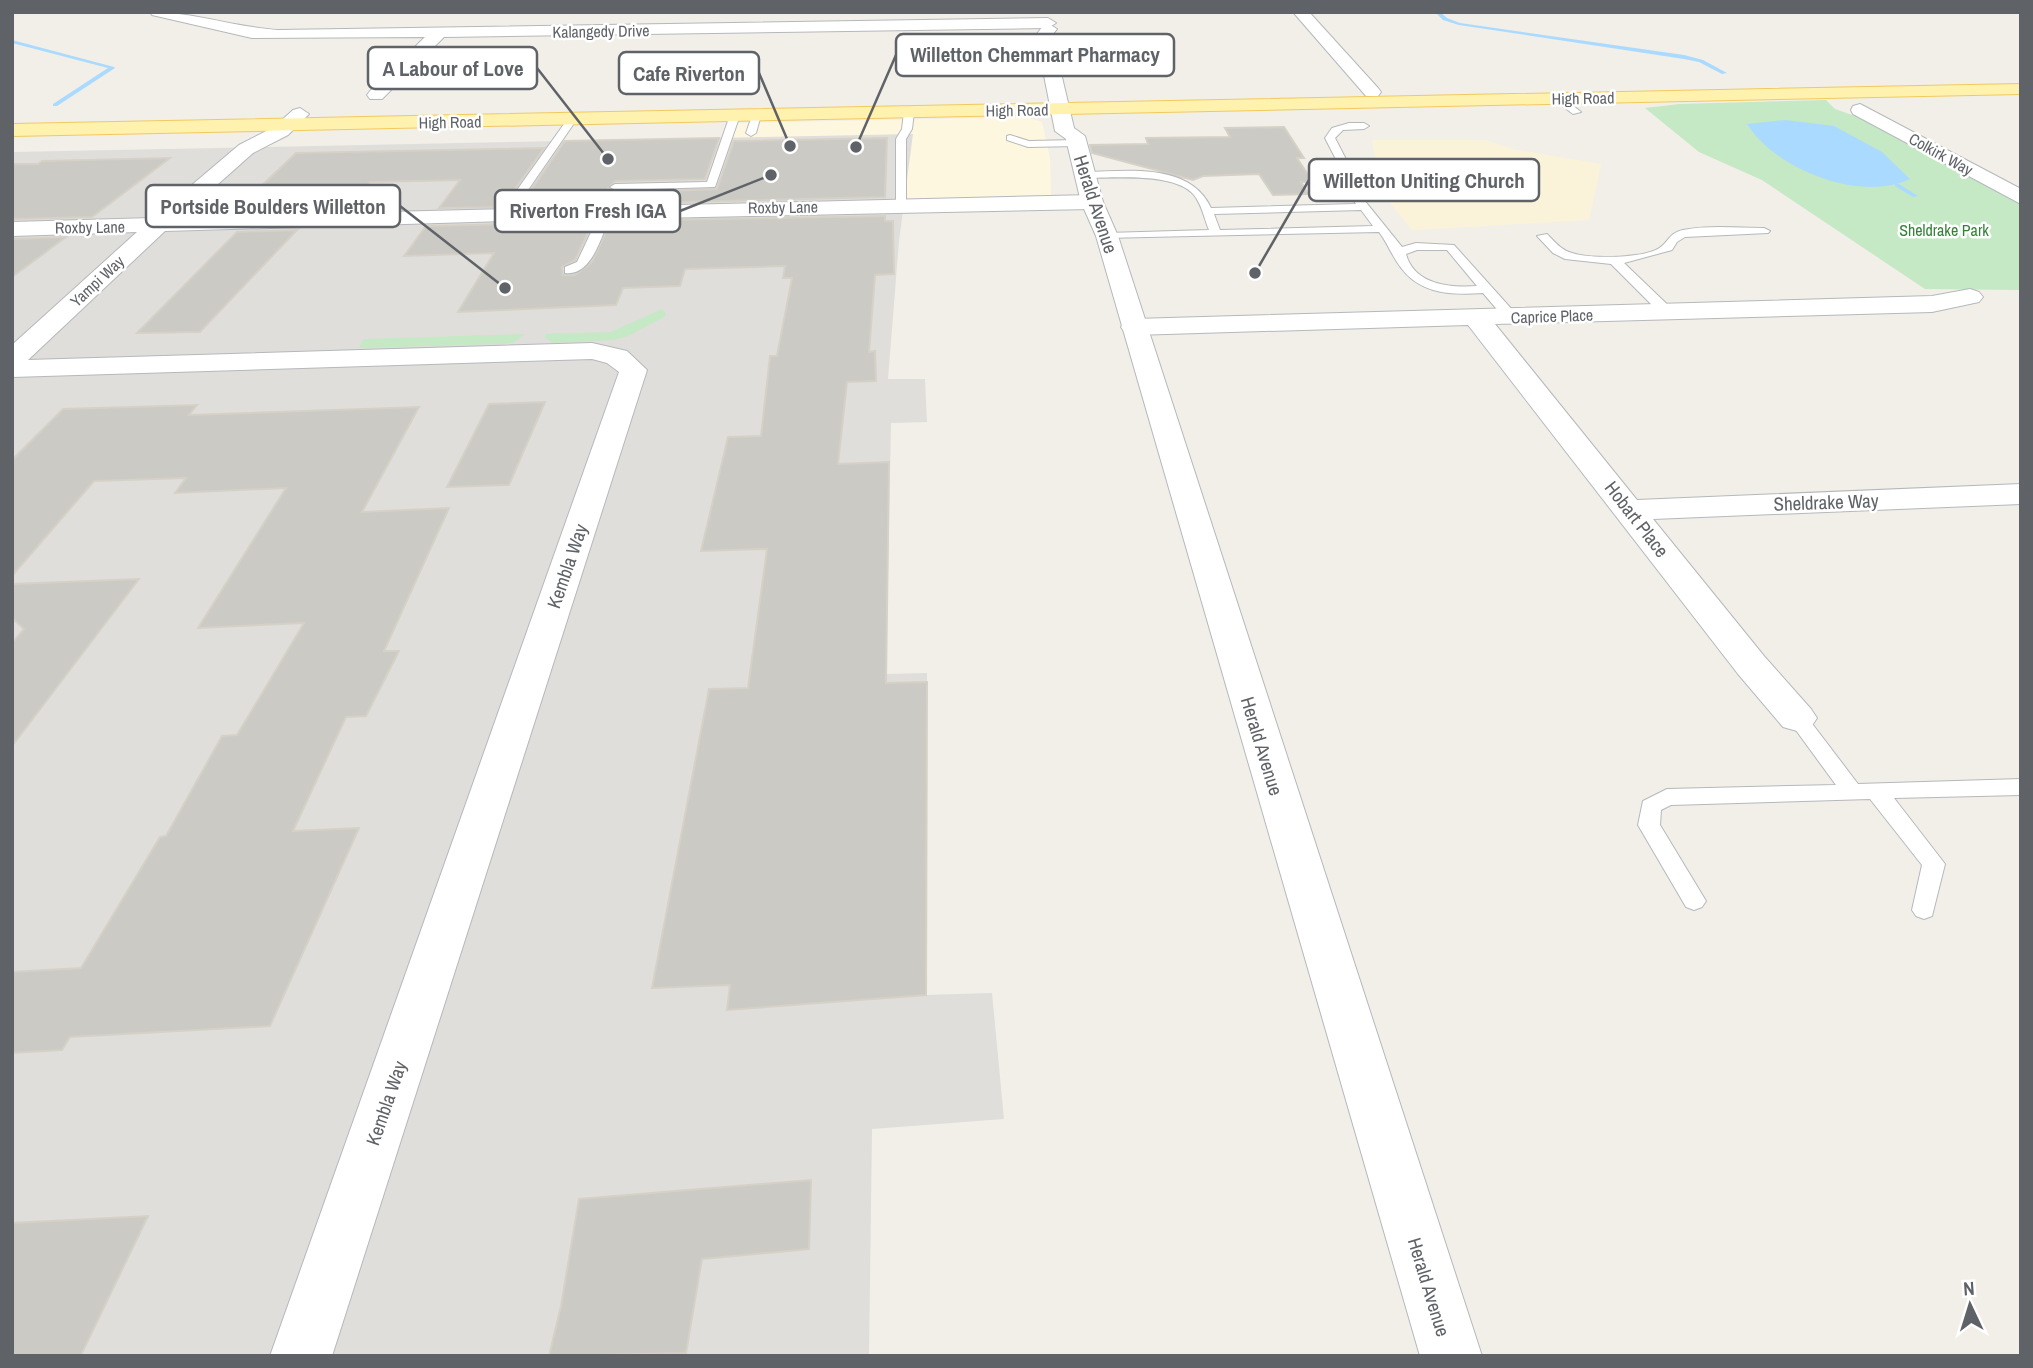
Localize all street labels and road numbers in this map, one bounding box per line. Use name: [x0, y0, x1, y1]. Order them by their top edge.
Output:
street label: Kalangedy Drive: [552, 19, 650, 43]
street label: High Road: [1551, 86, 1615, 110]
street label: High Road: [985, 98, 1049, 122]
street label: High Road: [418, 110, 482, 134]
street label: Colkirk Way: [1905, 127, 1977, 181]
street label: Herald Avenue: [1068, 152, 1124, 256]
street label: Roxby Lane: [748, 195, 818, 219]
street label: Roxby Lane: [55, 215, 125, 239]
street label: Yampi Way: [65, 250, 129, 312]
street label: Caprice Place: [1510, 304, 1594, 328]
street label: Hobart Place: [1599, 476, 1675, 562]
street label: Sheldrake Way: [1773, 487, 1879, 517]
street label: Kembla Way: [540, 520, 594, 612]
street label: Herald Avenue: [1235, 693, 1289, 799]
street label: Kembla Way: [359, 1057, 413, 1149]
street label: Herald Avenue: [1402, 1234, 1456, 1340]

